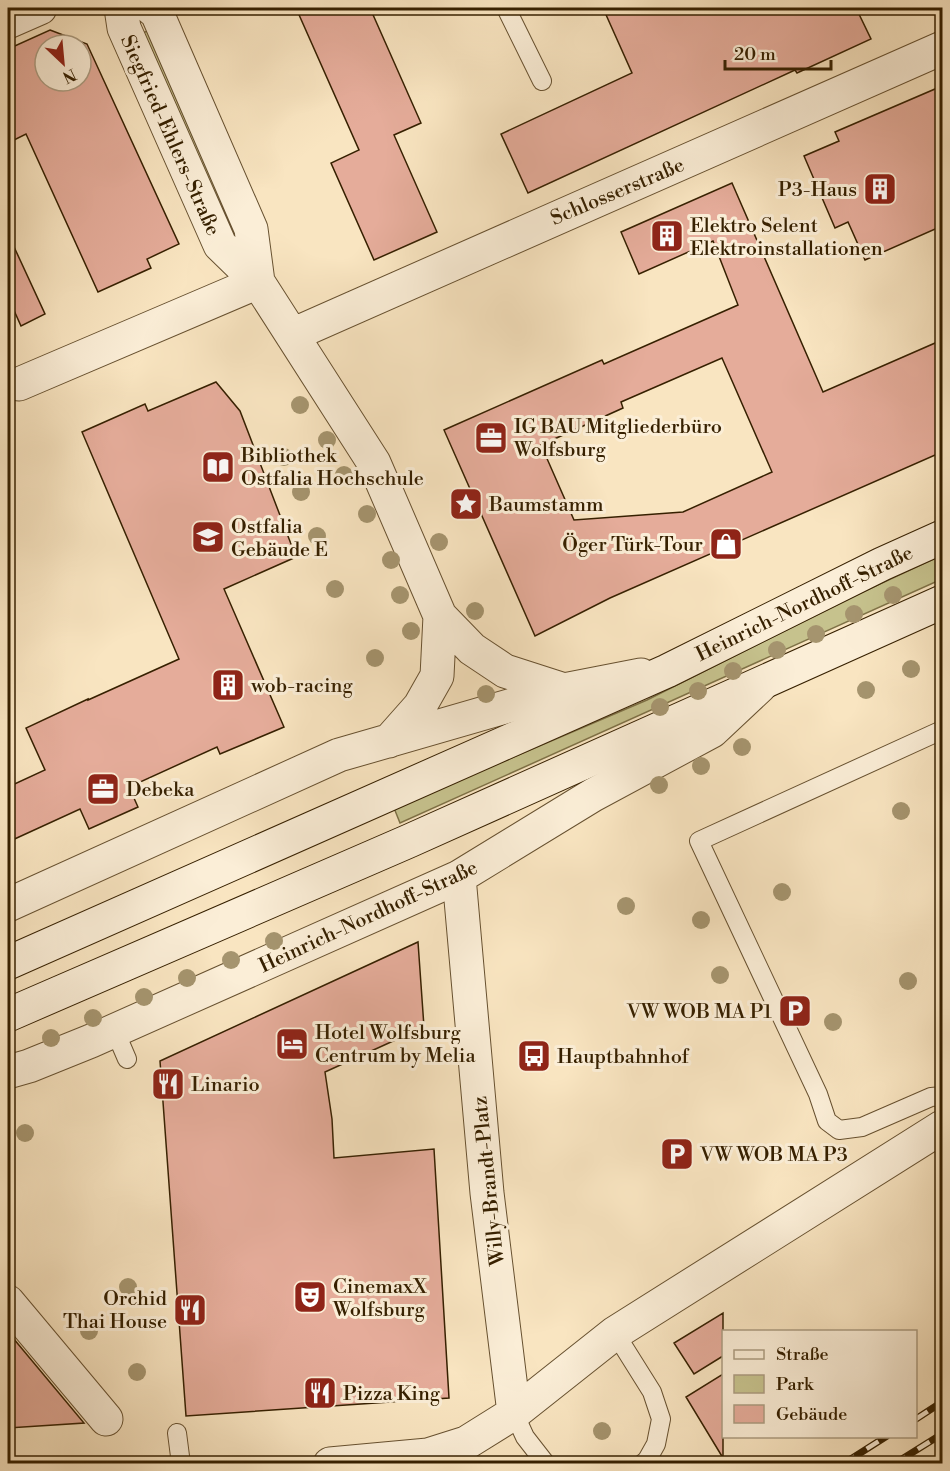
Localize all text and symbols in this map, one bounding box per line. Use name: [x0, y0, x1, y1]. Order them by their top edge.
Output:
street label: Siegfried-Ehlers-Straße: [114, 31, 225, 240]
north arrow: [33, 33, 93, 93]
scale bar: [725, 33, 832, 71]
text: 20 m: [734, 43, 776, 66]
text: N: [59, 64, 79, 87]
street label: Schlosserstraße: [547, 153, 688, 232]
building icon: P3-Haus: [862, 171, 898, 207]
place label: P3-Haus: [778, 178, 857, 203]
place label: Elektro Selent Elektroinstallationen: [690, 214, 883, 262]
building icon: Elektro Selent Elektroinstallationen: [649, 218, 685, 254]
place label: IG BAU Mitgliederbüro Wolfsburg: [513, 415, 722, 463]
office icon: IG BAU Mitgliederbüro Wolfsburg: [473, 420, 509, 456]
place label: Bibliothek Ostfalia Hochschule: [240, 444, 424, 492]
library icon: Bibliothek Ostfalia Hochschule: [200, 449, 236, 485]
place icon: Baumstamm: [448, 486, 484, 522]
place label: Baumstamm: [488, 493, 604, 518]
place label: Ostfalia Gebäude E: [231, 515, 328, 563]
school or university icon: Ostfalia Gebäude E: [190, 519, 226, 555]
shop icon: Öger Türk-Tour: [708, 526, 744, 562]
place label: Öger Türk-Tour: [562, 532, 703, 558]
street label: Heinrich-Nordhoff-Straße: [692, 541, 917, 668]
building icon: wob-racing: [210, 667, 246, 703]
place label: wob-racing: [250, 674, 353, 699]
office icon: Debeka: [85, 771, 121, 807]
place label: Debeka: [126, 778, 195, 803]
street label: Heinrich-Nordhoff-Straße: [255, 856, 482, 979]
parking icon: VW WOB MA P1: [777, 993, 813, 1029]
place label: VW WOB MA P1: [626, 1000, 772, 1025]
place label: Hotel Wolfsburg Centrum by Melia: [315, 1021, 476, 1069]
hotel icon: Hotel Wolfsburg Centrum by Melia: [274, 1026, 310, 1062]
bus stop icon: Hauptbahnhof: [516, 1038, 552, 1074]
place label: Hauptbahnhof: [557, 1045, 690, 1070]
restaurant icon: Linario: [150, 1066, 186, 1102]
place label: Linario: [191, 1073, 260, 1098]
street label: Willy-Brandt-Platz: [468, 1095, 511, 1268]
parking icon: VW WOB MA P3: [659, 1136, 695, 1172]
place label: VW WOB MA P3: [699, 1143, 848, 1168]
place label: CinemaxX Wolfsburg: [332, 1275, 427, 1323]
theatre icon: CinemaxX Wolfsburg: [292, 1279, 328, 1315]
place label: Orchid Thai House: [63, 1287, 168, 1335]
restaurant icon: Orchid Thai House: [172, 1292, 208, 1328]
legend: [722, 1330, 917, 1438]
text: Straße: [776, 1343, 829, 1366]
text: Park: [776, 1373, 815, 1396]
restaurant icon: Pizza King: [302, 1375, 338, 1411]
place label: Pizza King: [343, 1382, 441, 1407]
text: Gebäude: [776, 1403, 847, 1426]

